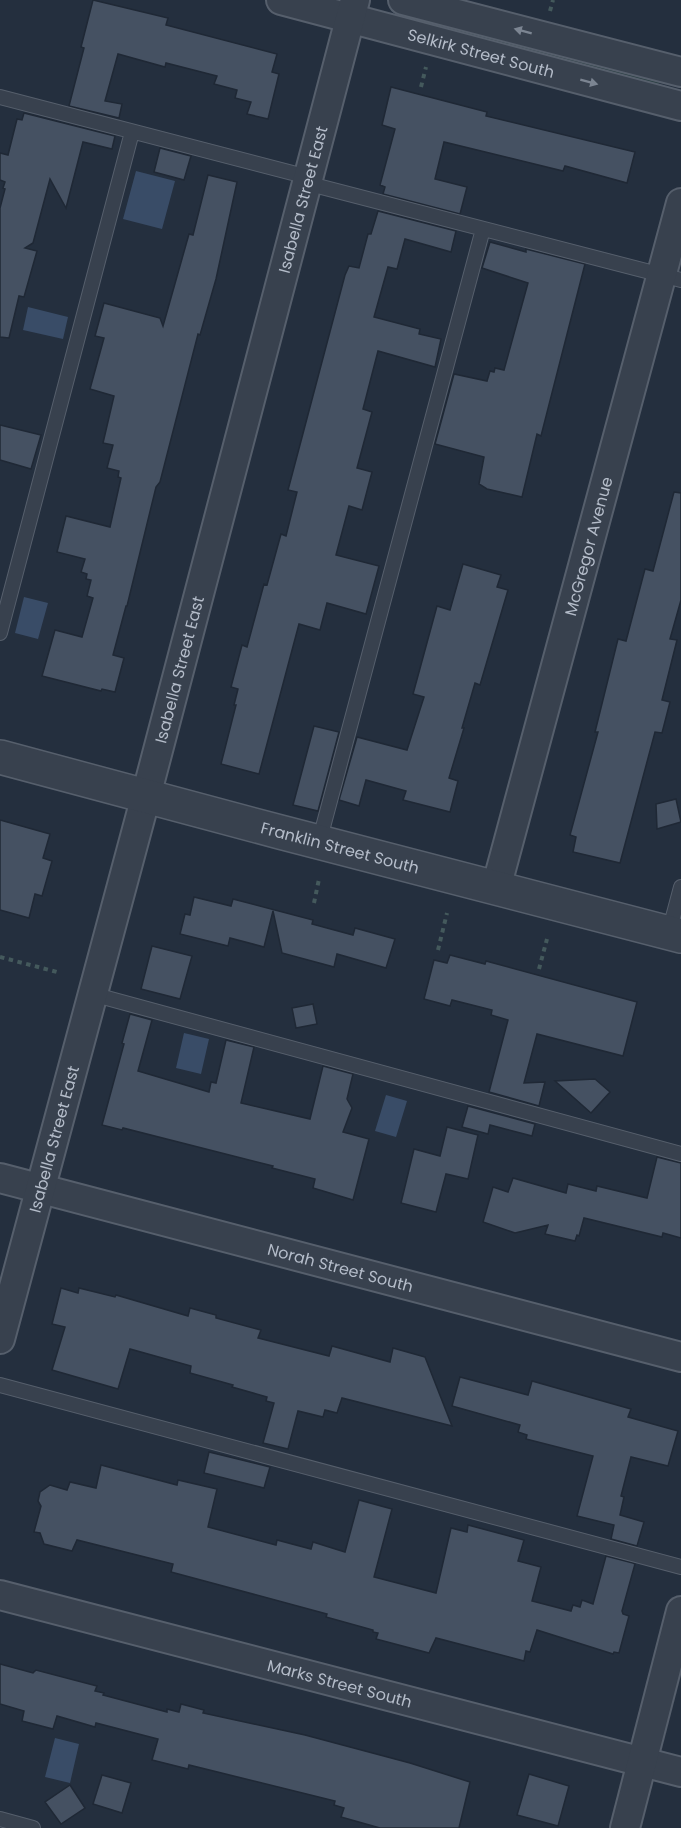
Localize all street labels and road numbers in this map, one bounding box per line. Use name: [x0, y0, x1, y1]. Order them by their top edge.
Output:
street label: Selkirk Street South: [405, 23, 557, 84]
street label: Isabella Street East: [273, 123, 333, 276]
street label: McGregor Avenue: [559, 474, 619, 619]
street label: Isabella Street East: [149, 593, 210, 746]
street label: Franklin Street South: [258, 816, 422, 880]
street label: Isabella Street East: [23, 1063, 85, 1215]
street label: Norah Street South: [265, 1238, 416, 1298]
street label: Marks Street South: [265, 1654, 414, 1714]

